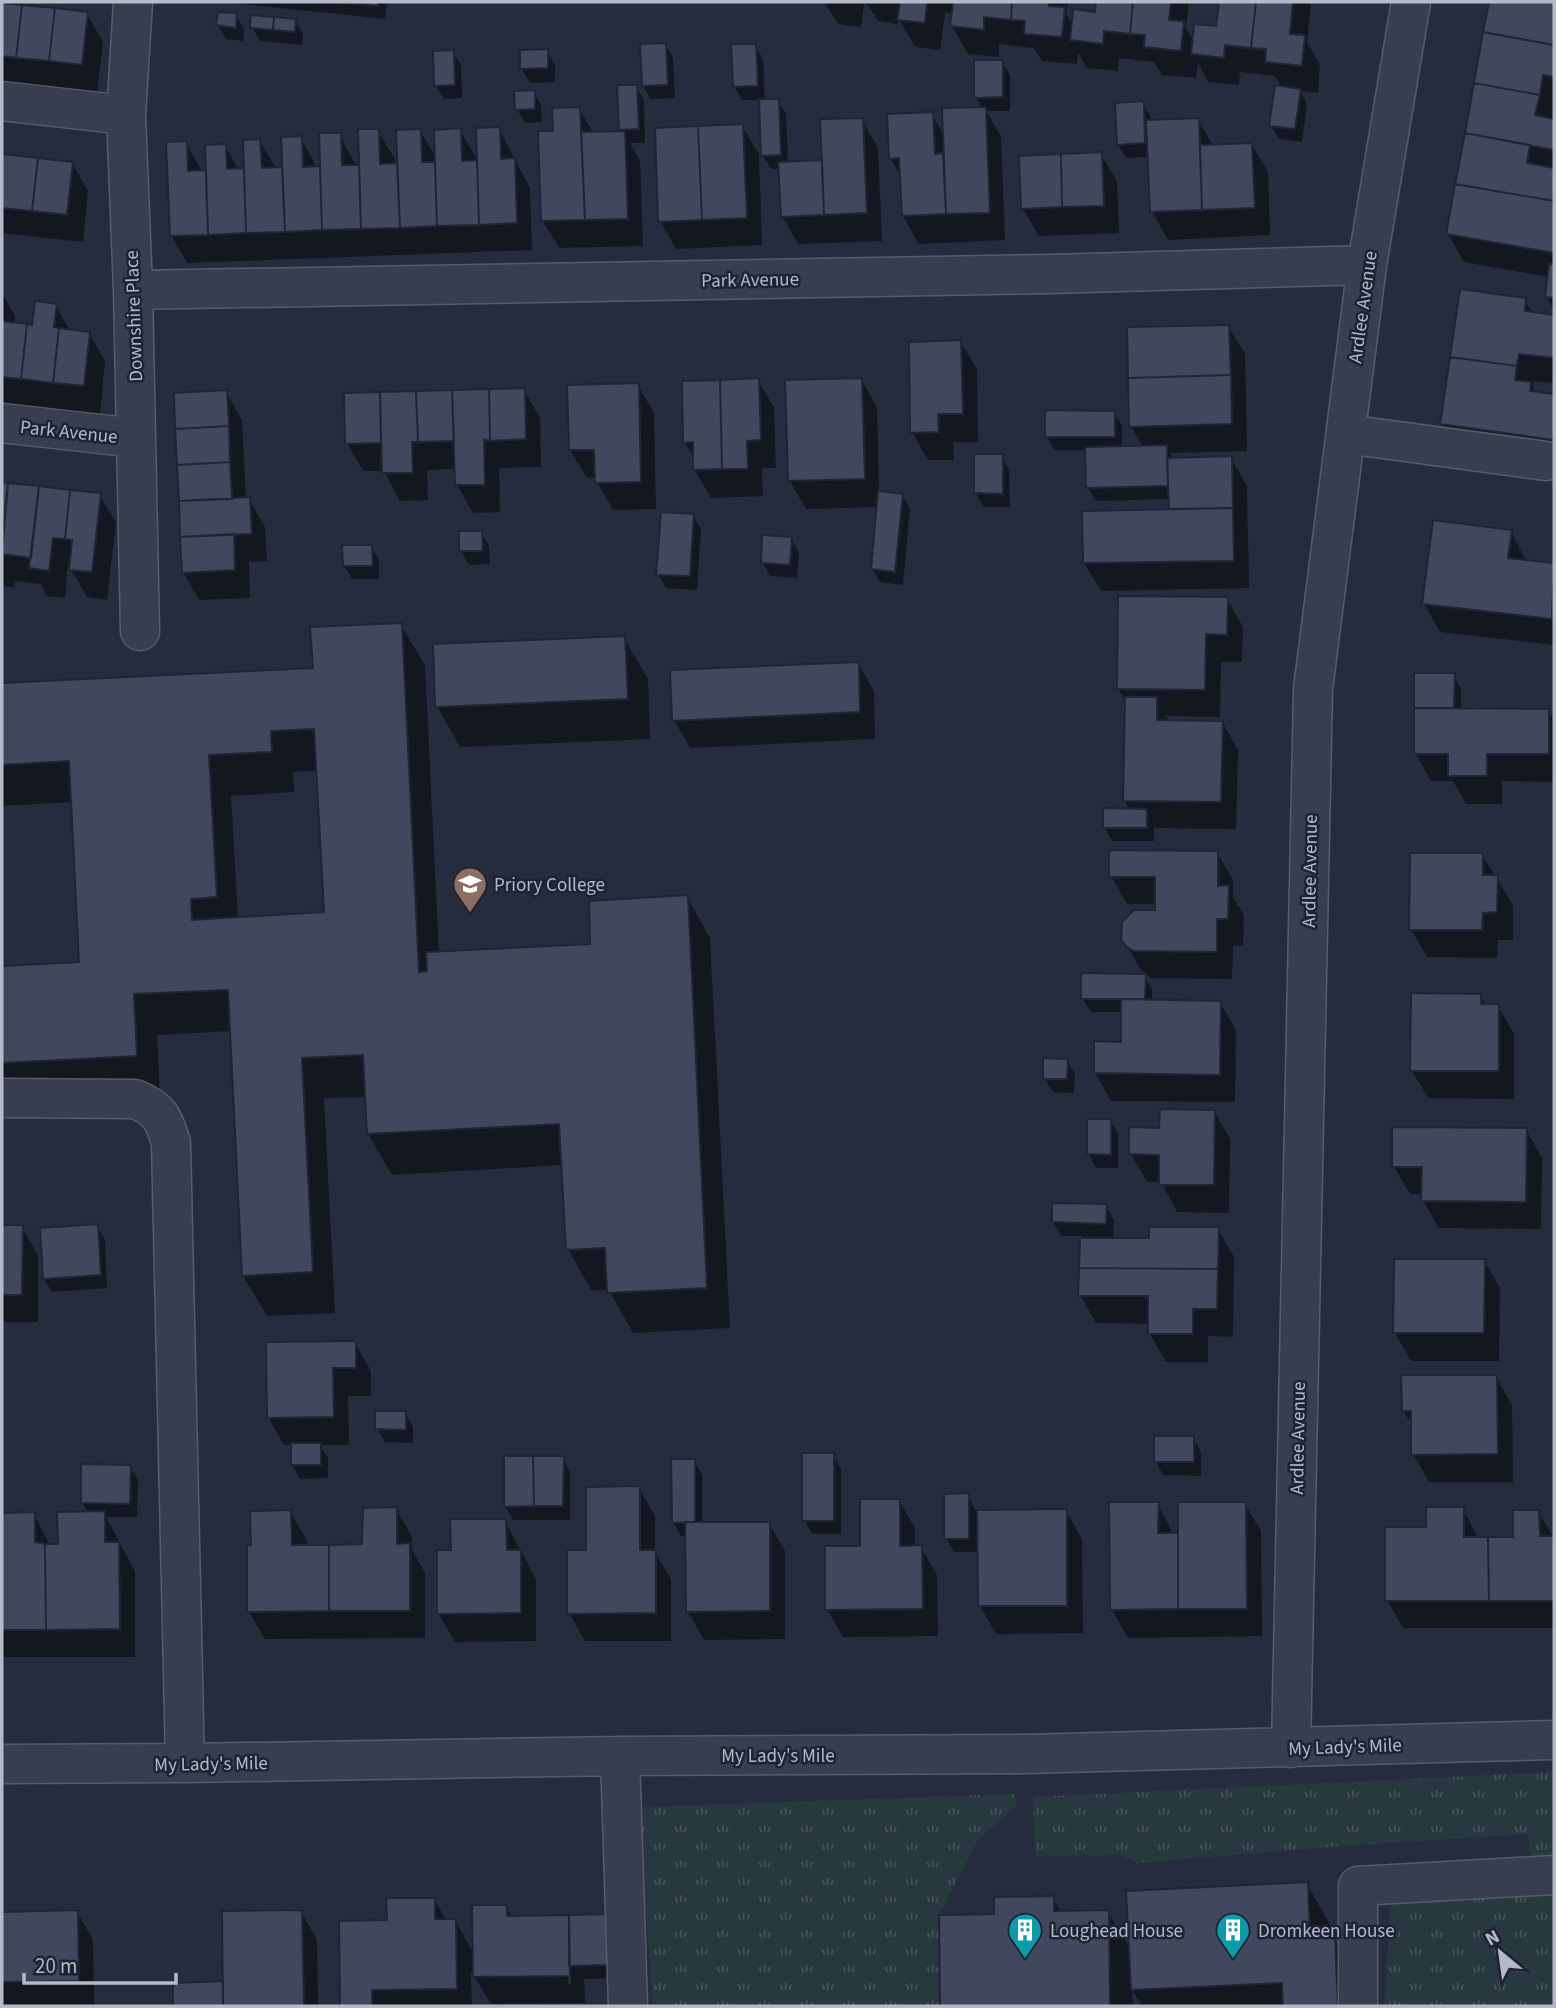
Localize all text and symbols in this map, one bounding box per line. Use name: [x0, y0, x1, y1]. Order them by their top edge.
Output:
street label: Ardlee Avenue: [1342, 249, 1385, 365]
street label: Downshire Place: [119, 250, 150, 382]
street label: Park Avenue: [701, 266, 799, 295]
street label: Park Avenue: [19, 414, 119, 451]
street label: Ardlee Avenue: [1296, 814, 1325, 928]
school or university icon: Priory College: [451, 865, 489, 914]
place label: Priory College: [494, 872, 605, 899]
street label: Ardlee Avenue: [1284, 1381, 1313, 1495]
street label: My Lady's Mile: [1288, 1732, 1402, 1763]
street label: My Lady's Mile: [721, 1743, 835, 1770]
street label: My Lady's Mile: [154, 1750, 268, 1779]
building icon: Loughead House: [1006, 1911, 1044, 1960]
building icon: Dromkeen House: [1214, 1911, 1252, 1960]
north arrow: [1465, 1917, 1535, 1987]
place label: Loughead House: [1050, 1918, 1183, 1945]
place label: Dromkeen House: [1258, 1918, 1395, 1945]
text: N: [1480, 1924, 1505, 1953]
scale bar: [24, 1941, 177, 1985]
text: 20 m: [35, 1951, 77, 1981]

